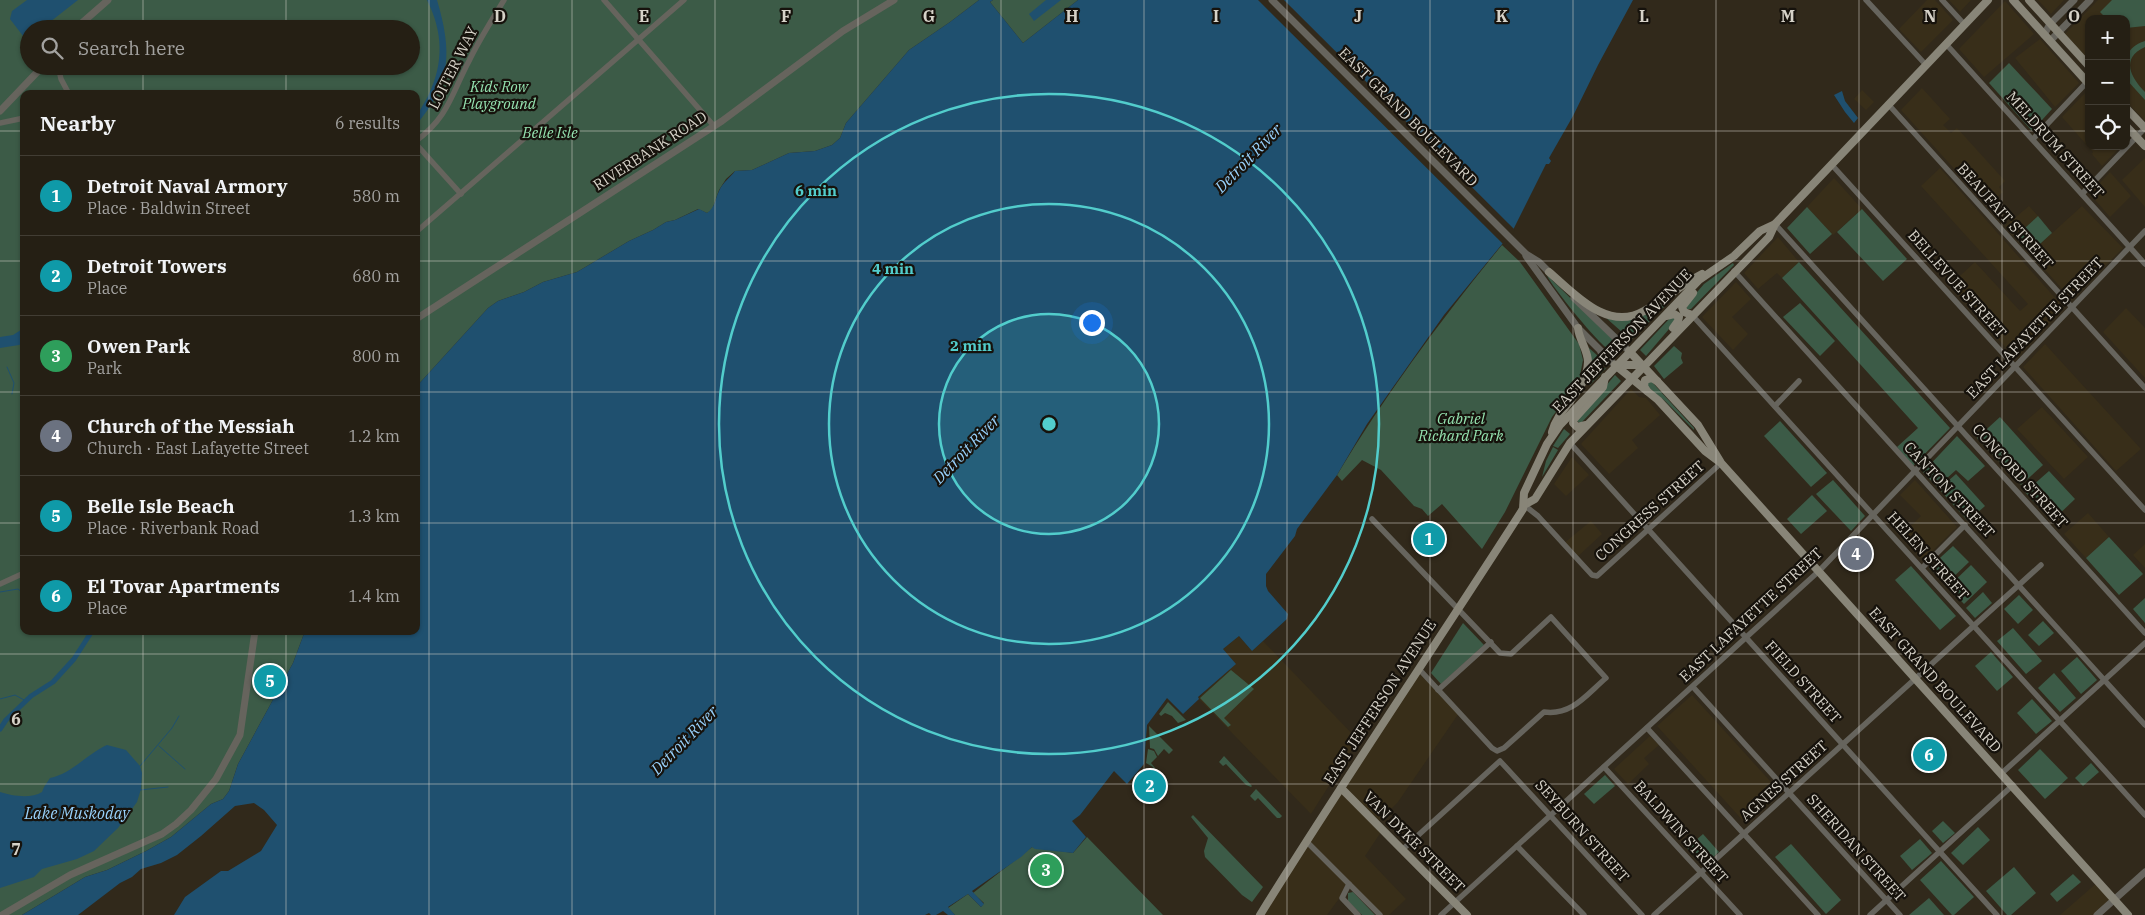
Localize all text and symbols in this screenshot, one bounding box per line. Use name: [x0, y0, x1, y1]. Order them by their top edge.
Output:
text: D: [494, 6, 506, 26]
text: E: [639, 6, 649, 26]
text: F: [781, 6, 791, 26]
text: G: [923, 6, 935, 26]
text: H: [1066, 6, 1079, 26]
text: I: [1213, 6, 1219, 26]
text: J: [1354, 6, 1362, 26]
text: K: [1496, 6, 1509, 26]
text: L: [1639, 6, 1649, 26]
text: M: [1781, 6, 1795, 26]
text: N: [1924, 6, 1936, 26]
text: O: [2068, 6, 2080, 26]
map controls: [2085, 15, 2130, 150]
button: +: [2085, 15, 2130, 60]
search box: [20, 20, 420, 75]
street label: LOITER WAY: [424, 23, 482, 112]
icon: search: [38, 34, 66, 62]
text: Search here: [78, 36, 185, 60]
street label: EAST GRAND BOULEVARD: [1335, 43, 1482, 190]
button: −: [2085, 60, 2130, 105]
park label: Kids Row Playground: [461, 77, 537, 113]
street label: MELDRUM STREET: [2002, 87, 2108, 202]
button: locate: [2085, 105, 2130, 150]
street label: RIVERBANK ROAD: [589, 107, 710, 194]
text: Nearby: [40, 109, 116, 137]
text: 6 results: [335, 113, 400, 133]
water label: Detroit River: [1209, 119, 1286, 197]
park label: Belle Isle: [521, 123, 578, 142]
street label: BEAUFAIT STREET: [1953, 159, 2058, 273]
text: Detroit Naval Armory: [87, 174, 288, 198]
text: 6 min: [795, 181, 837, 200]
text: 1: [51, 186, 61, 206]
text: 580 m: [352, 186, 400, 206]
text: Place · Baldwin Street: [87, 198, 250, 218]
street label: BELLEVUE STREET: [1904, 226, 2011, 342]
street label: EAST LAFAYETTE STREET: [1962, 253, 2107, 402]
text: Detroit Towers: [87, 254, 227, 278]
text: 4 min: [872, 259, 914, 278]
street label: EAST JEFFERSON AVENUE: [1548, 265, 1695, 417]
text: 2: [51, 266, 61, 286]
text: 680 m: [352, 266, 400, 286]
text: Place: [87, 278, 127, 298]
your location: [1079, 310, 1105, 336]
text: Owen Park: [87, 334, 190, 358]
text: 2 min: [950, 336, 992, 355]
text: 3: [51, 346, 61, 366]
text: 800 m: [352, 346, 400, 366]
text: Park: [87, 358, 122, 378]
park label: Gabriel Richard Park: [1417, 409, 1504, 445]
water label: Detroit River: [927, 410, 1004, 488]
text: Church of the Messiah: [87, 414, 295, 438]
centre of rings: [1040, 415, 1058, 433]
street label: CONCORD STREET: [1969, 420, 2072, 532]
text: 4: [51, 426, 61, 446]
text: 1.2 km: [348, 426, 400, 446]
text: Church · East Lafayette Street: [87, 438, 309, 458]
street label: CANTON STREET: [1900, 438, 1999, 542]
street label: CONGRESS STREET: [1591, 456, 1709, 565]
text: Belle Isle Beach: [87, 494, 235, 518]
text: 5: [51, 506, 61, 526]
text: 1.3 km: [348, 506, 400, 526]
street label: HELEN STREET: [1884, 507, 1973, 604]
text: Place · Riverbank Road: [87, 518, 260, 538]
pin: 1: [1413, 520, 1445, 558]
pin: 4: [1840, 535, 1872, 573]
street label: EAST LAFAYETTE STREET: [1675, 543, 1826, 686]
text: El Tovar Apartments: [87, 574, 280, 598]
text: 6: [51, 586, 61, 606]
text: 1.4 km: [348, 586, 400, 606]
text: Place: [87, 598, 127, 618]
street label: EAST GRAND BOULEVARD: [1865, 603, 2006, 756]
street label: EAST JEFFERSON AVENUE: [1319, 616, 1440, 788]
street label: FIELD STREET: [1761, 636, 1846, 727]
pin: 5: [254, 662, 286, 700]
water label: Detroit River: [645, 701, 722, 779]
text: 6: [11, 709, 21, 729]
street label: AGNES STREET: [1736, 736, 1832, 825]
pin: 6: [1913, 736, 1945, 774]
pin: 2: [1134, 767, 1166, 805]
street label: SEYBURN STREET: [1531, 775, 1634, 886]
street label: BALDWIN STREET: [1630, 776, 1733, 887]
street label: VAN DYKE STREET: [1360, 787, 1469, 896]
street label: SHERIDAN STREET: [1803, 790, 1910, 906]
water label: Lake Muskoday: [24, 803, 131, 823]
text: 7: [11, 839, 21, 859]
pin: 3: [1030, 851, 1062, 889]

